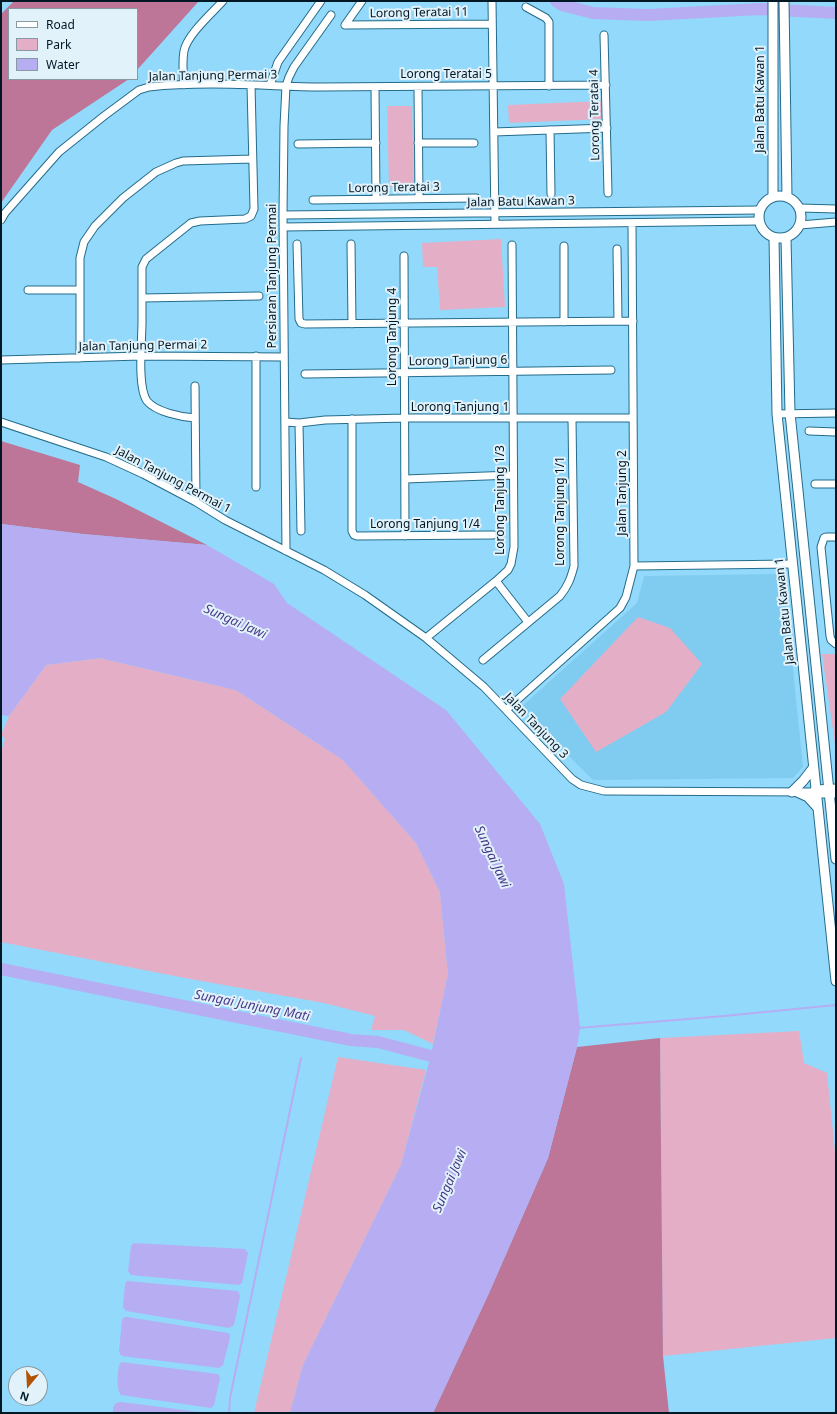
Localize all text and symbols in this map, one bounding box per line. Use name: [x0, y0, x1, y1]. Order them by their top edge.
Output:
street label: Lorong Teratai 11: [370, 5, 468, 21]
legend: [8, 8, 138, 80]
text: Road: [46, 16, 75, 33]
text: Park: [46, 36, 71, 53]
street label: Jalan Batu Kawan 1: [754, 45, 768, 153]
text: Water: [46, 56, 80, 73]
street label: Jalan Tanjung Permai 3: [149, 68, 277, 84]
street label: Lorong Teratai 5: [400, 68, 492, 82]
street label: Lorong Teratai 4: [587, 69, 603, 161]
street label: Lorong Teratai 3: [348, 180, 440, 196]
street label: Jalan Batu Kawan 3: [467, 194, 575, 210]
street label: Persiaran Tanjung Permai: [266, 204, 280, 348]
street label: Lorong Tanjung 4: [386, 288, 400, 386]
street label: Jalan Tanjung Permai 2: [79, 338, 207, 354]
street label: Lorong Tanjung 6: [409, 353, 507, 369]
street label: Lorong Tanjung 1: [411, 401, 509, 415]
street label: Jalan Tanjung Permai 1: [113, 443, 233, 517]
street label: Lorong Tanjung 1/3: [494, 445, 508, 555]
street label: Jalan Tanjung 2: [616, 450, 630, 536]
street label: Lorong Tanjung 1/1: [554, 456, 568, 566]
street label: Lorong Tanjung 1/4: [370, 518, 480, 532]
street label: Jalan Batu Kawan 1: [772, 557, 798, 665]
water label: Sungai Jawi: [201, 601, 269, 643]
street label: Jalan Tanjung 3: [501, 690, 571, 762]
water label: Sungai Jawi: [471, 823, 513, 891]
water label: Sungai Junjung Mati: [193, 987, 311, 1025]
water label: Sungai Jawi: [430, 1147, 470, 1215]
north arrow: [8, 1366, 48, 1406]
text: N: [18, 1388, 31, 1405]

